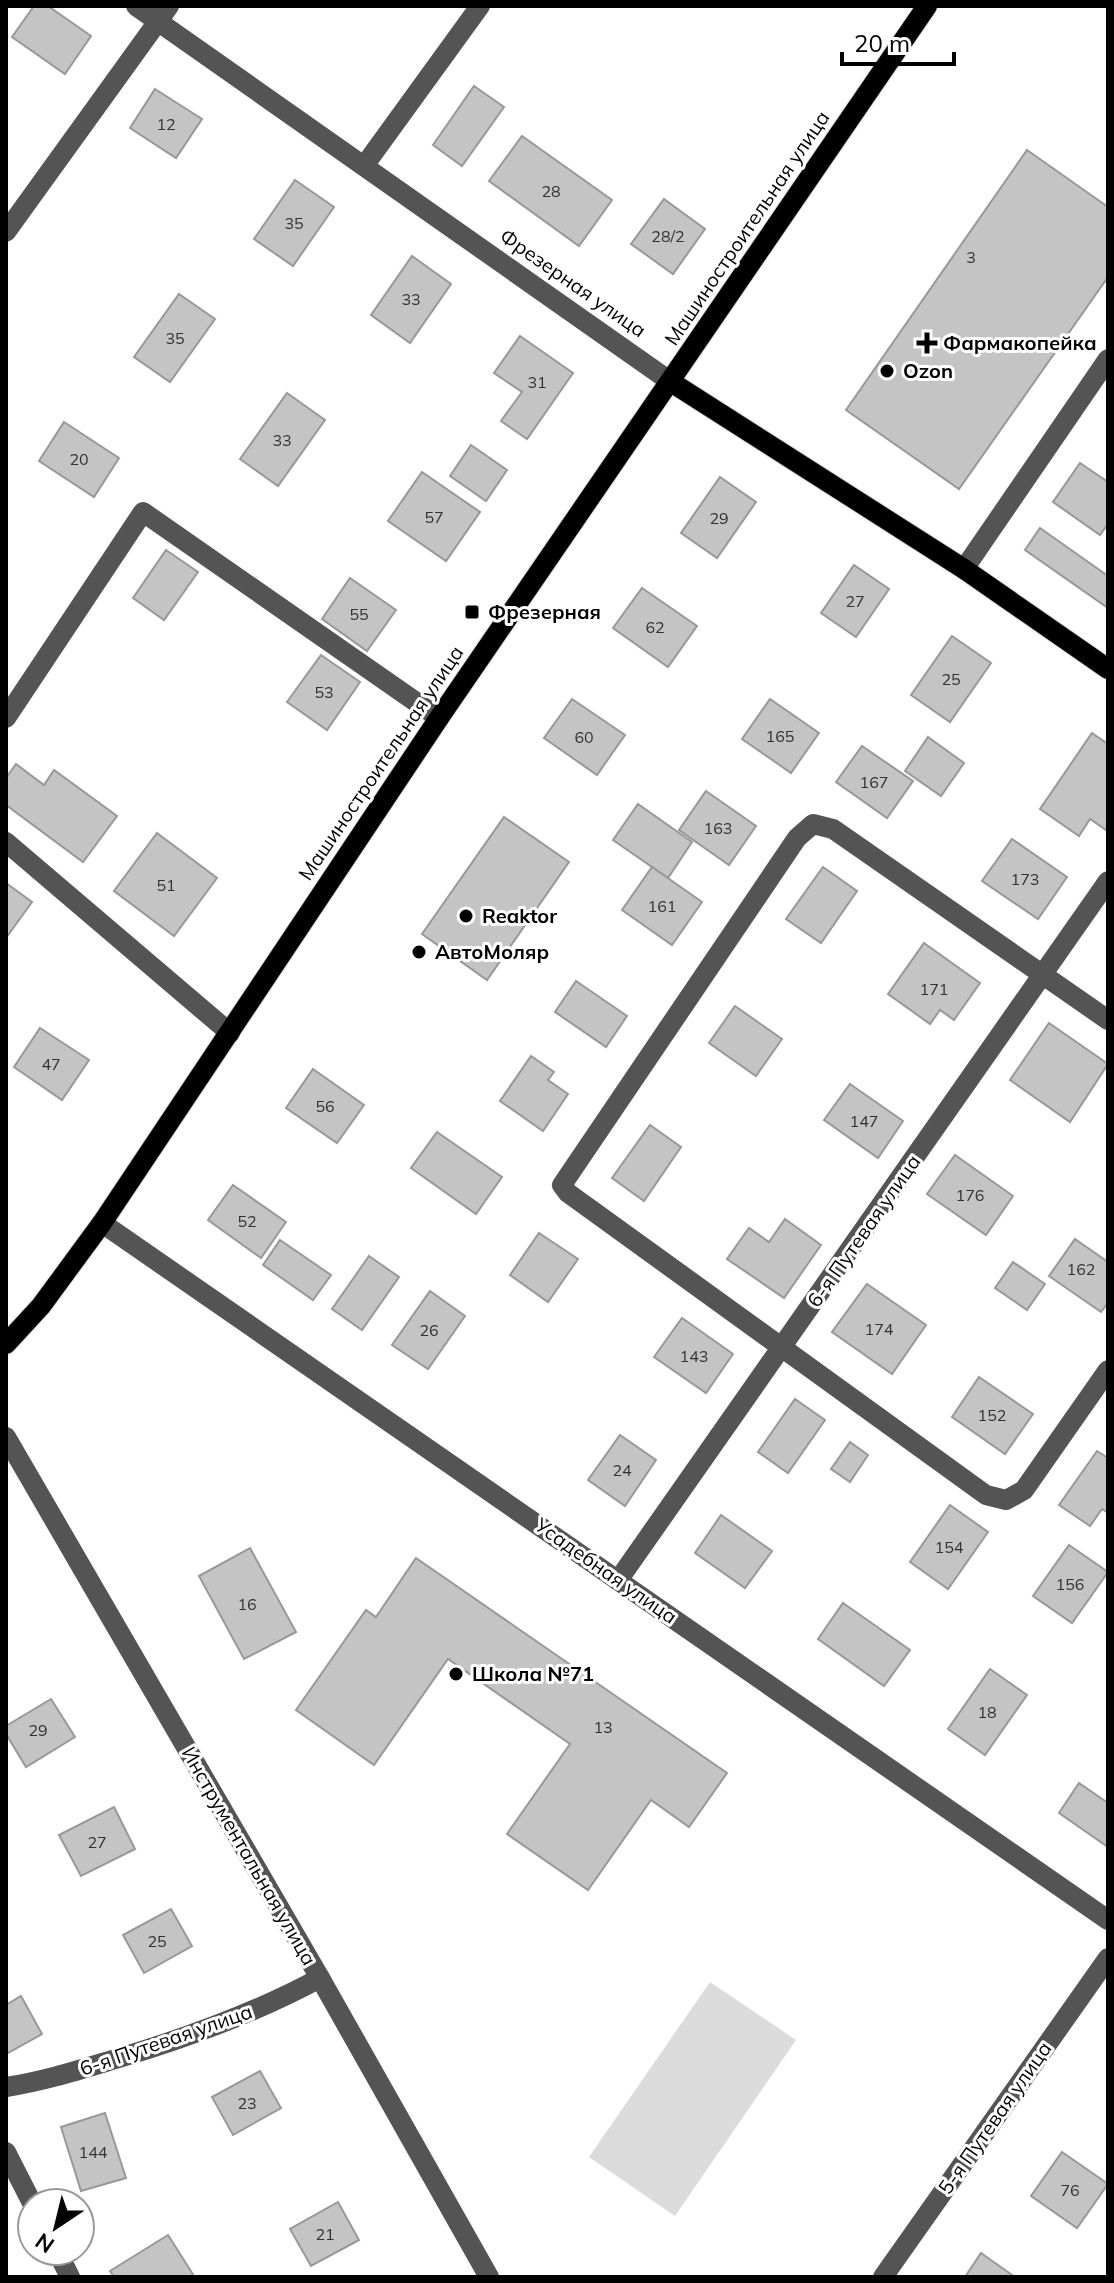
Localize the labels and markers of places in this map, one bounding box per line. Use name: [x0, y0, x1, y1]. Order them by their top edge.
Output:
place label: Фармакопейка: [943, 330, 1097, 355]
marker: Фармакопейка: [918, 334, 936, 352]
place label: Ozon: [903, 358, 953, 383]
marker: Ozon: [878, 362, 896, 380]
place label: Фрезерная: [488, 599, 601, 624]
marker: Фрезерная: [463, 603, 481, 621]
place label: Reaktor: [482, 903, 557, 928]
marker: Reaktor: [457, 907, 475, 925]
place label: АвтоМоляр: [435, 939, 549, 964]
marker: АвтоМоляр: [410, 943, 428, 961]
place label: Школа №71: [472, 1661, 594, 1686]
marker: Школа №71: [447, 1665, 465, 1683]

